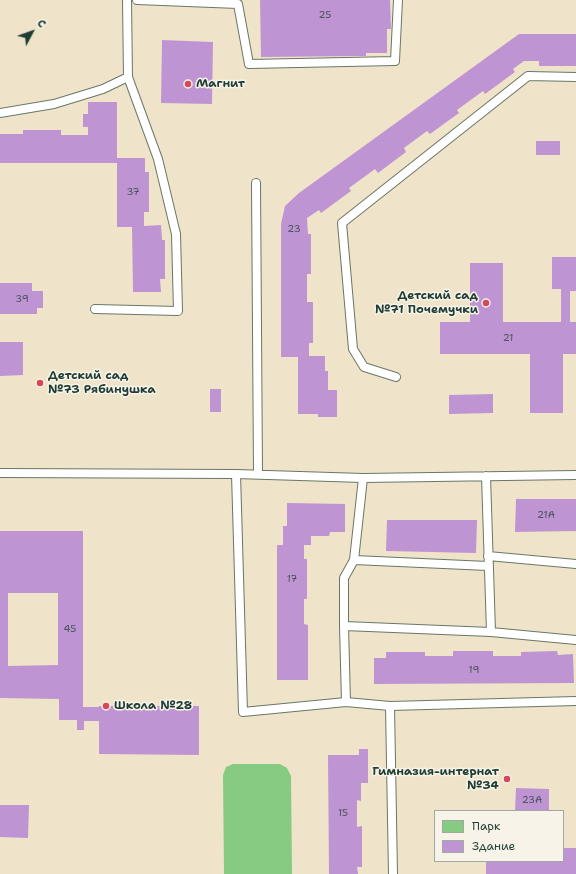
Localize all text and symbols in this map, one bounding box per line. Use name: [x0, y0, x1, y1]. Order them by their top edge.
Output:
house number: 25: [319, 9, 331, 21]
north arrow: [12, 12, 52, 52]
text: С: [34, 16, 49, 31]
place label: Магнит: [196, 77, 245, 91]
marker: Магнит: [183, 79, 193, 89]
house number: 37: [126, 186, 140, 198]
house number: 23: [287, 223, 301, 235]
place label: Детский сад №71 Почемучки: [375, 289, 478, 317]
house number: 39: [15, 293, 29, 305]
marker: Детский сад №71 Почемучки: [481, 298, 491, 308]
house number: 21: [503, 332, 513, 344]
place label: Детский сад №73 Рябинушка: [48, 369, 156, 397]
marker: Детский сад №73 Рябинушка: [35, 378, 45, 388]
house number: 21А: [537, 509, 555, 521]
house number: 17: [287, 573, 297, 585]
house number: 45: [64, 623, 76, 635]
house number: 19: [469, 664, 479, 676]
place label: Школа №28: [114, 699, 192, 713]
marker: Школа №28: [101, 701, 111, 711]
place label: Гимназия-интернат №34: [372, 765, 499, 793]
marker: Гимназия-интернат №34: [502, 774, 512, 784]
house number: 23А: [522, 794, 542, 806]
house number: 15: [338, 807, 348, 819]
legend: [434, 810, 564, 862]
text: Парк: [472, 818, 500, 834]
text: Здание: [472, 838, 515, 854]

